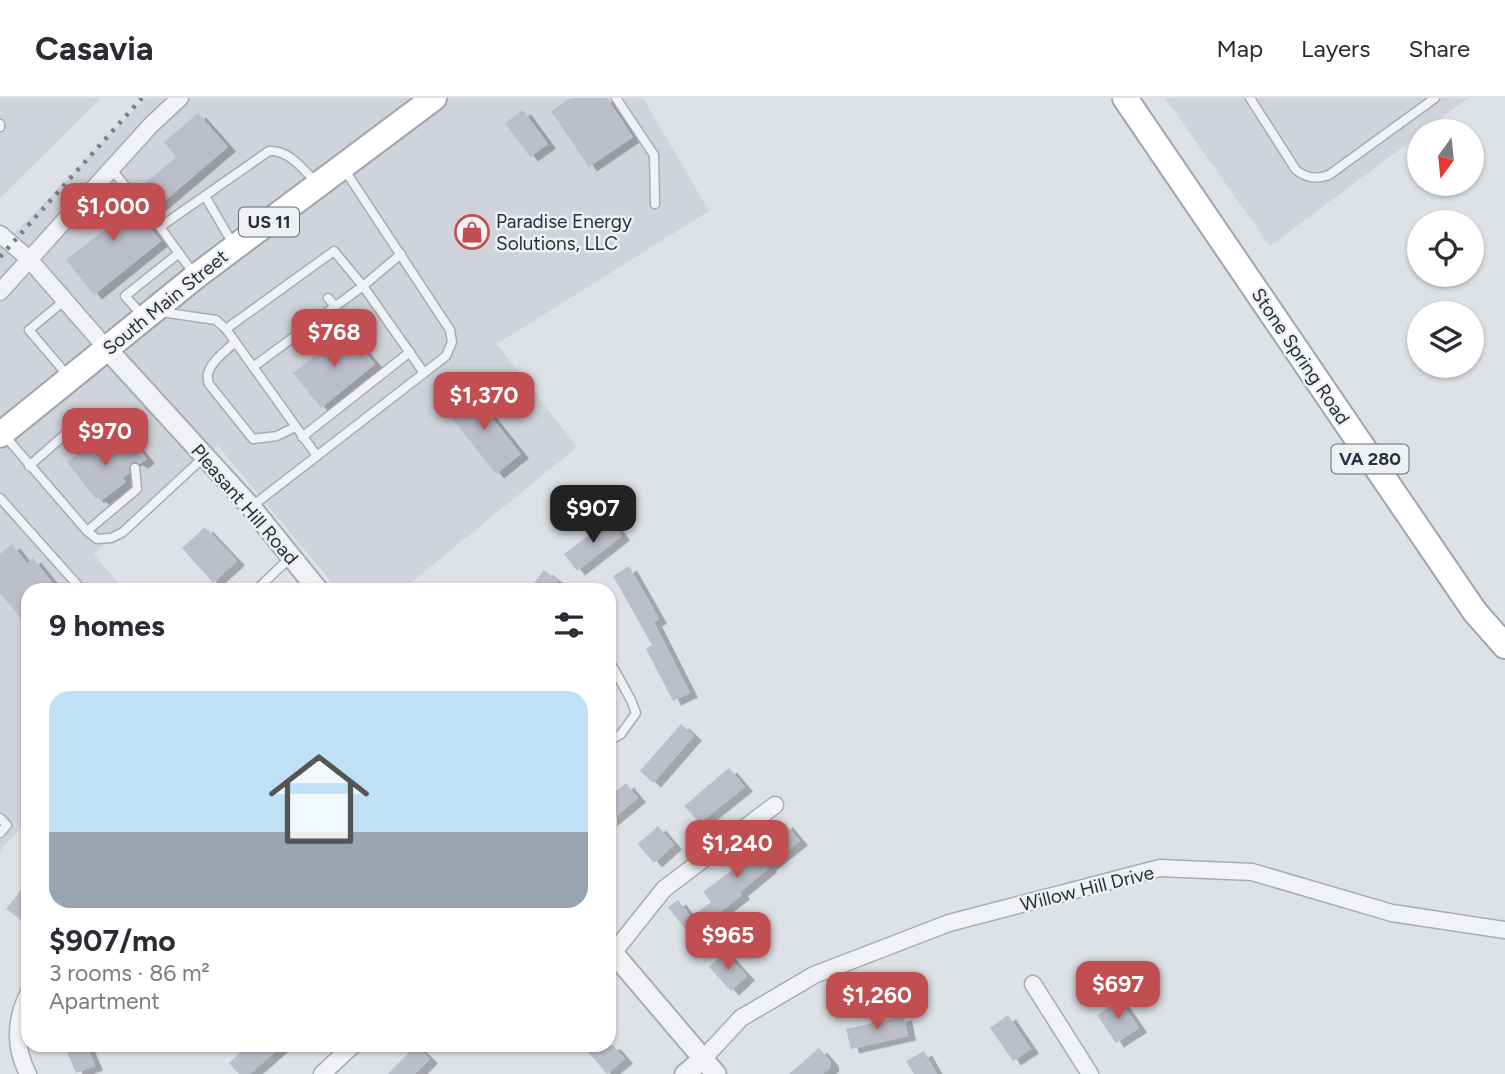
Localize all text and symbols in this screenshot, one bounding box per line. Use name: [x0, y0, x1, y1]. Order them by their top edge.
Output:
text: Casavia: [35, 29, 154, 68]
text: Map: [1216, 34, 1263, 63]
text: Layers: [1301, 34, 1370, 63]
text: Share: [1408, 34, 1470, 63]
north arrow: [1407, 119, 1484, 196]
map controls: [1407, 119, 1484, 378]
pin: $1,000: [56, 184, 170, 243]
text: $1,000: [76, 192, 150, 220]
road number: US 11: [239, 208, 299, 237]
place label: Paradise Energy Solutions, LLC: [496, 210, 632, 255]
button: locate: [1407, 210, 1484, 287]
shop icon: Paradise Energy Solutions, LLC: [453, 213, 491, 251]
street label: South Main Street: [98, 245, 233, 360]
street label: Stone Spring Road: [1246, 284, 1355, 429]
button: layers: [1407, 301, 1484, 378]
pin: $768: [293, 310, 375, 369]
text: $768: [308, 318, 360, 346]
pin: $1,370: [427, 372, 541, 432]
text: $1,370: [450, 381, 518, 409]
pin: $970: [64, 408, 146, 468]
text: $970: [78, 417, 132, 445]
street label: Pleasant Hill Road: [186, 440, 303, 569]
road number: VA 280: [1332, 444, 1408, 474]
pin: $907: [552, 486, 634, 545]
text: $907: [566, 494, 620, 522]
icon: filters: [550, 606, 588, 644]
text: 9 homes: [49, 607, 165, 644]
icon: home: [256, 736, 382, 862]
pin: $1,240: [680, 820, 794, 880]
text: $1,240: [701, 829, 773, 857]
street label: Willow Hill Drive: [1018, 861, 1156, 916]
pin: $965: [687, 912, 769, 972]
text: $965: [702, 921, 754, 949]
text: $907/mo: [49, 922, 176, 959]
text: 3 rooms · 86 m²: [49, 959, 210, 987]
pin: $697: [1077, 962, 1159, 1021]
text: $697: [1092, 970, 1144, 998]
pin: $1,260: [820, 972, 934, 1032]
text: $1,260: [842, 981, 912, 1009]
text: Apartment: [49, 987, 160, 1015]

